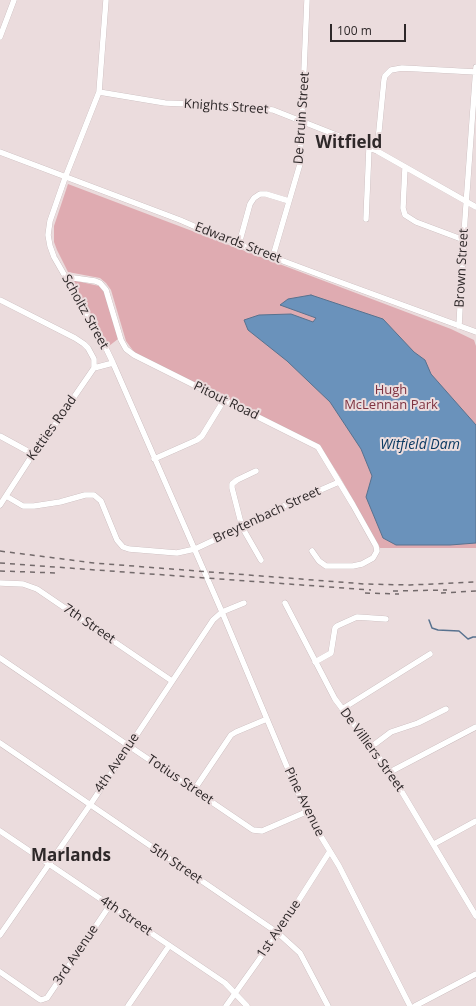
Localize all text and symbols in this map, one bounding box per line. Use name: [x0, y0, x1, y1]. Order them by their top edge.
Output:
scale bar: [332, 16, 408, 42]
text: 100 m: [337, 22, 372, 39]
street label: De Bruin Street: [291, 71, 313, 165]
street label: Knights Street: [183, 96, 269, 118]
district label: Witfield: [316, 133, 382, 153]
street label: Edwards Street: [192, 219, 284, 267]
street label: Brown Street: [452, 228, 472, 308]
street label: Scholtz Street: [58, 272, 112, 352]
street label: Pitout Road: [191, 379, 261, 423]
park label: Hugh McLennan Park: [344, 382, 438, 413]
street label: Ketties Road: [24, 393, 80, 463]
water label: Witfield Dam: [380, 437, 460, 453]
street label: Breytenbach Street: [211, 483, 323, 547]
street label: 7th Street: [60, 601, 118, 647]
street label: De Villiers Street: [336, 705, 408, 795]
street label: 4th Avenue: [91, 730, 143, 796]
street label: Totius Street: [144, 752, 216, 808]
street label: Pine Avenue: [281, 765, 327, 839]
street label: 5th Street: [147, 841, 205, 887]
district label: Marlands: [31, 846, 111, 866]
street label: 4th Street: [97, 893, 155, 939]
street label: 1st Avenue: [254, 897, 304, 961]
street label: 3rd Avenue: [50, 922, 102, 988]

